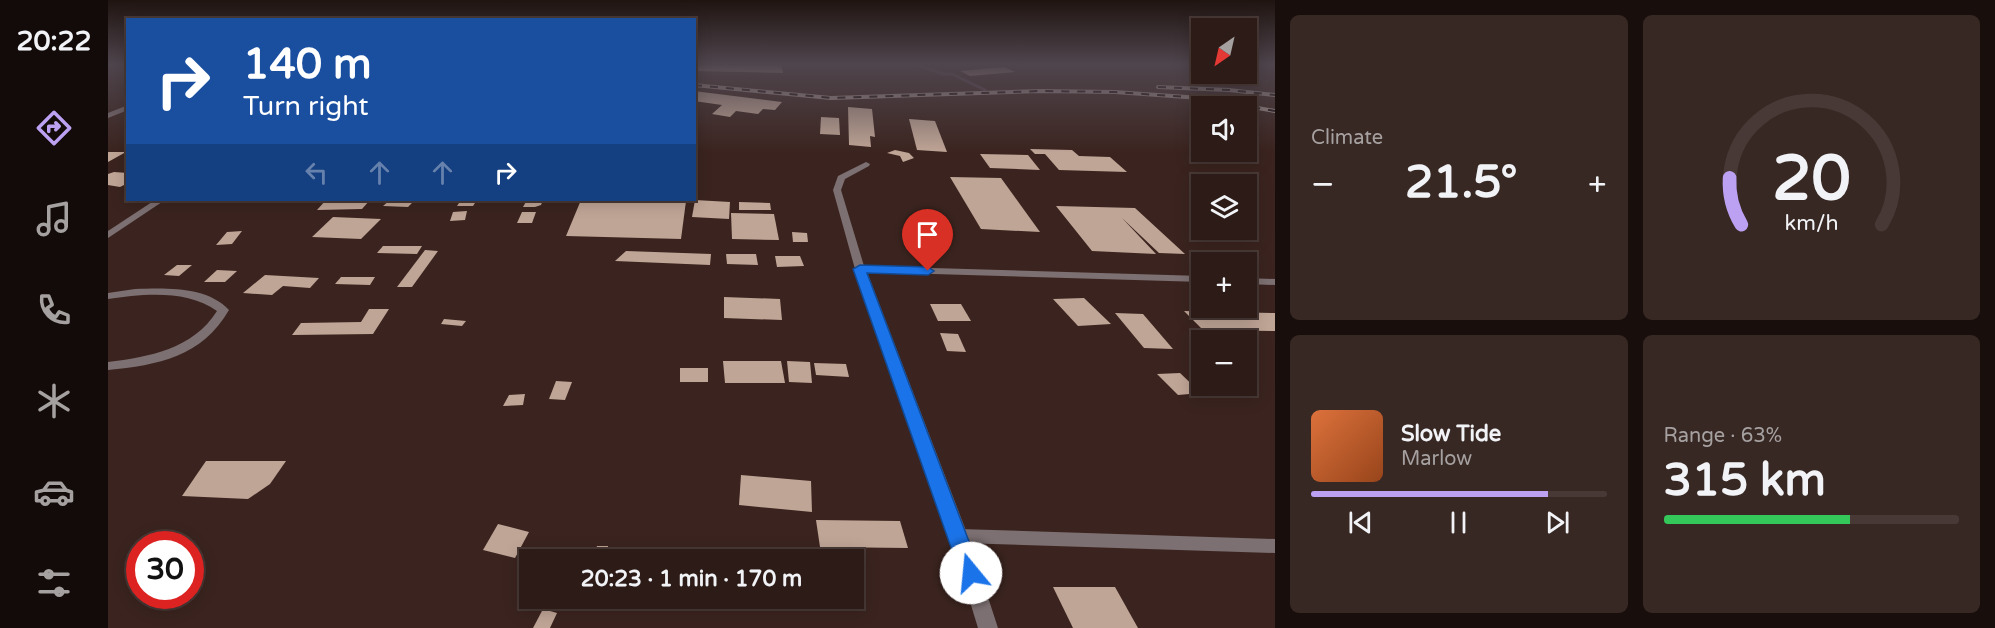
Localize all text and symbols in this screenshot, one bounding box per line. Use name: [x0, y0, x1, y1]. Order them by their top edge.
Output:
north arrow: [1191, 18, 1257, 84]
map controls: [1191, 18, 1257, 396]
text: 20:22: [17, 25, 91, 58]
text: 140 m: [243, 39, 372, 90]
icon: right: [144, 42, 222, 120]
text: Turn right: [243, 90, 369, 123]
button: sound: [1191, 96, 1257, 162]
icon: directions: [33, 107, 75, 149]
text: Climate: [1311, 126, 1383, 150]
text: 20: [1772, 142, 1850, 217]
icon: left: [300, 156, 333, 189]
icon: ahead: [363, 156, 396, 189]
icon: ahead: [426, 156, 459, 189]
icon: right: [489, 156, 522, 189]
text: 21.5°: [1405, 156, 1518, 210]
text: −: [1311, 165, 1335, 204]
text: +: [1588, 165, 1606, 204]
button: layers: [1191, 174, 1257, 240]
icon: music: [33, 198, 75, 240]
pin: [902, 209, 953, 271]
text: km/h: [1784, 210, 1838, 236]
icon: arrive: [911, 218, 944, 251]
button: +: [1191, 252, 1257, 318]
icon: phone: [33, 289, 75, 331]
button: −: [1191, 330, 1257, 396]
icon: climate: [33, 380, 75, 422]
text: Slow Tide: [1401, 421, 1501, 447]
text: Range · 63%: [1664, 424, 1782, 448]
text: Marlow: [1401, 447, 1472, 471]
text: 315 km: [1664, 454, 1826, 508]
icon: car: [33, 471, 75, 513]
icon: previous: [1344, 506, 1377, 539]
icon: pause: [1442, 506, 1475, 539]
icon: next: [1541, 506, 1574, 539]
speed limit sign: 30: [126, 531, 204, 609]
position arrow: [939, 541, 1003, 605]
icon: filters: [33, 562, 75, 604]
text: 20:23 · 1 min · 170 m: [581, 566, 802, 592]

